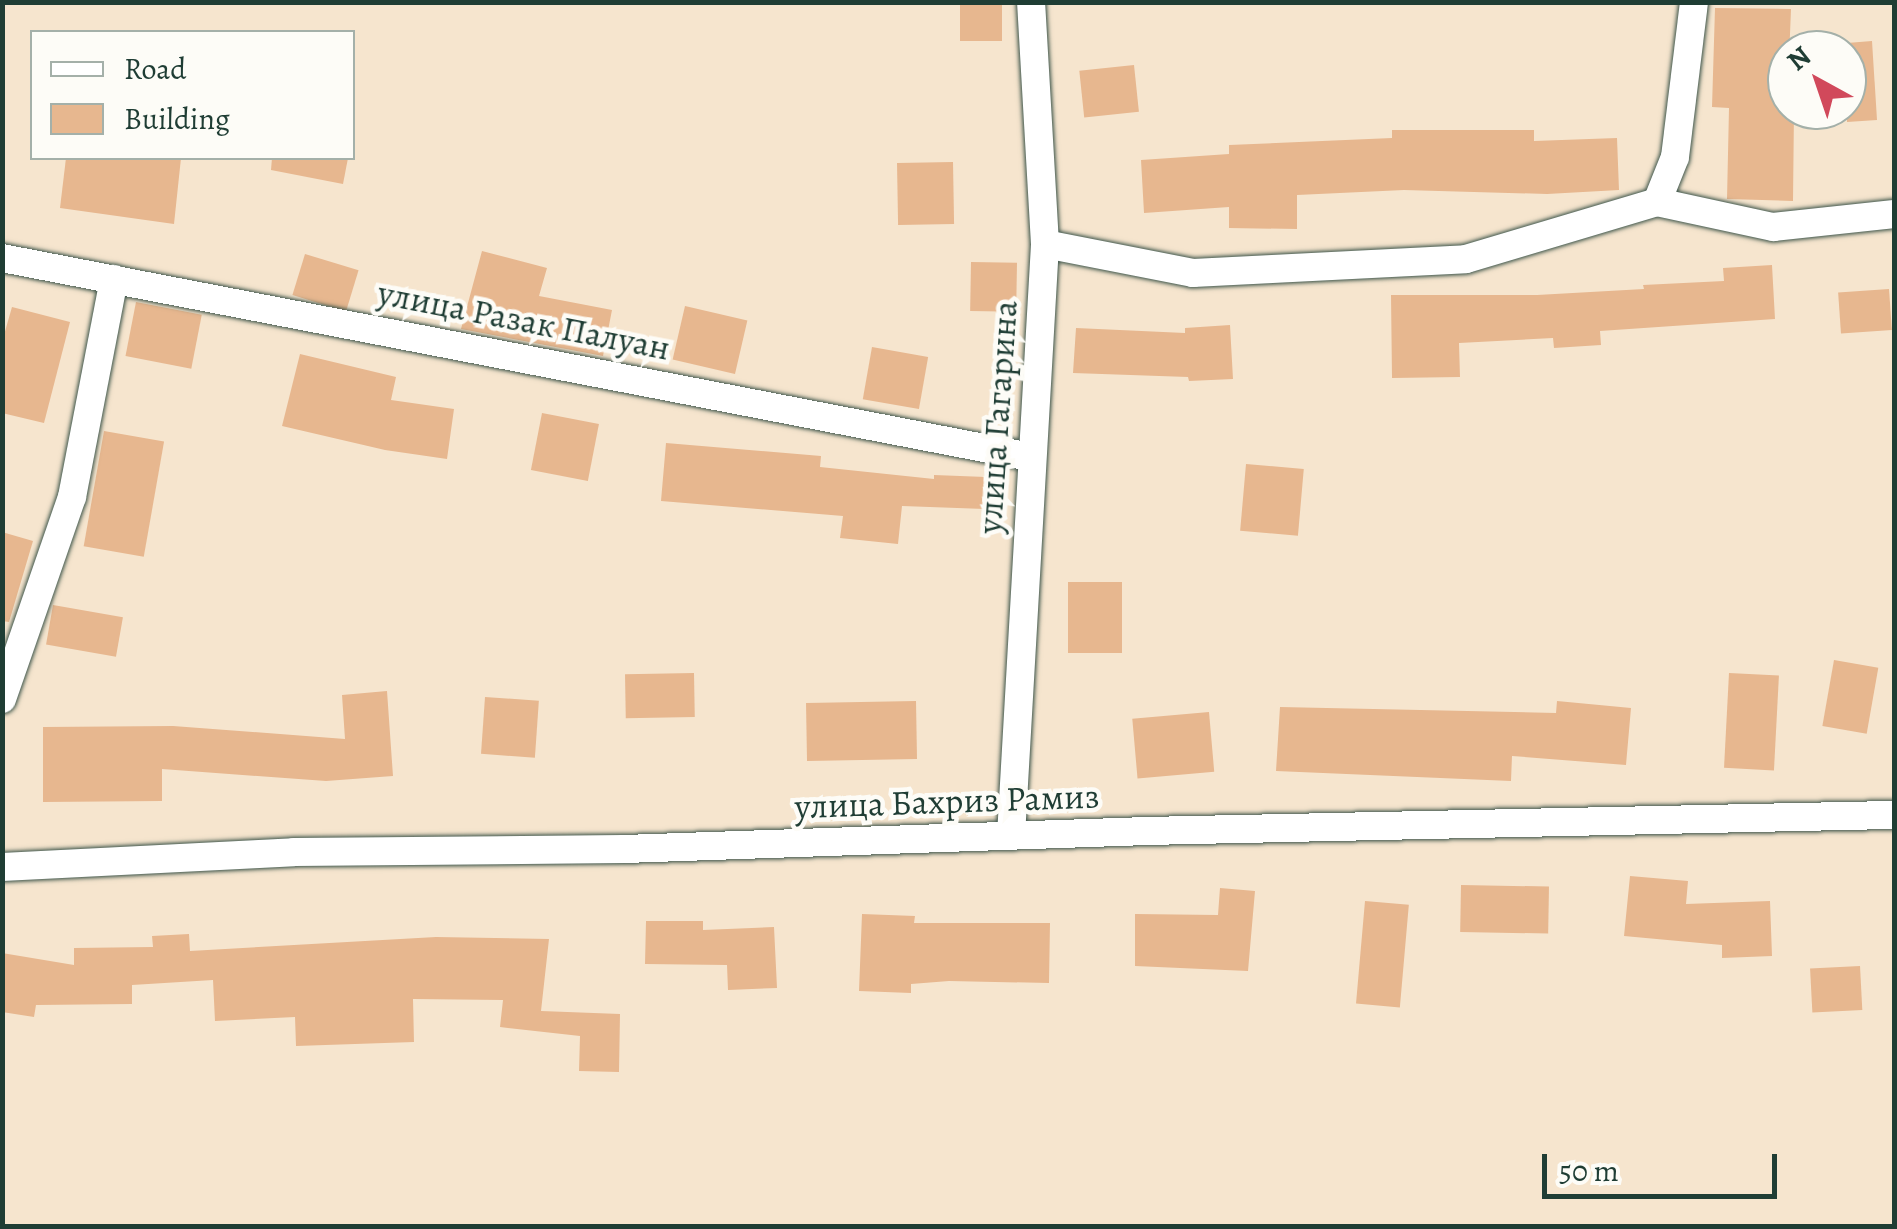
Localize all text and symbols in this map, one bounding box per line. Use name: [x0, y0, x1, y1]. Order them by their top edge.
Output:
legend: [30, 30, 355, 160]
north arrow: [1767, 30, 1867, 130]
text: N: [1779, 37, 1819, 80]
text: Road: [124, 49, 186, 89]
text: Building: [124, 99, 230, 139]
street label: улица Разак Палуан: [374, 271, 674, 369]
street label: улица Гагарина: [968, 299, 1026, 535]
street label: улица Бахриз Рамиз: [794, 775, 1100, 827]
scale bar: [1547, 1134, 1782, 1196]
text: 50 m: [1559, 1151, 1619, 1191]

